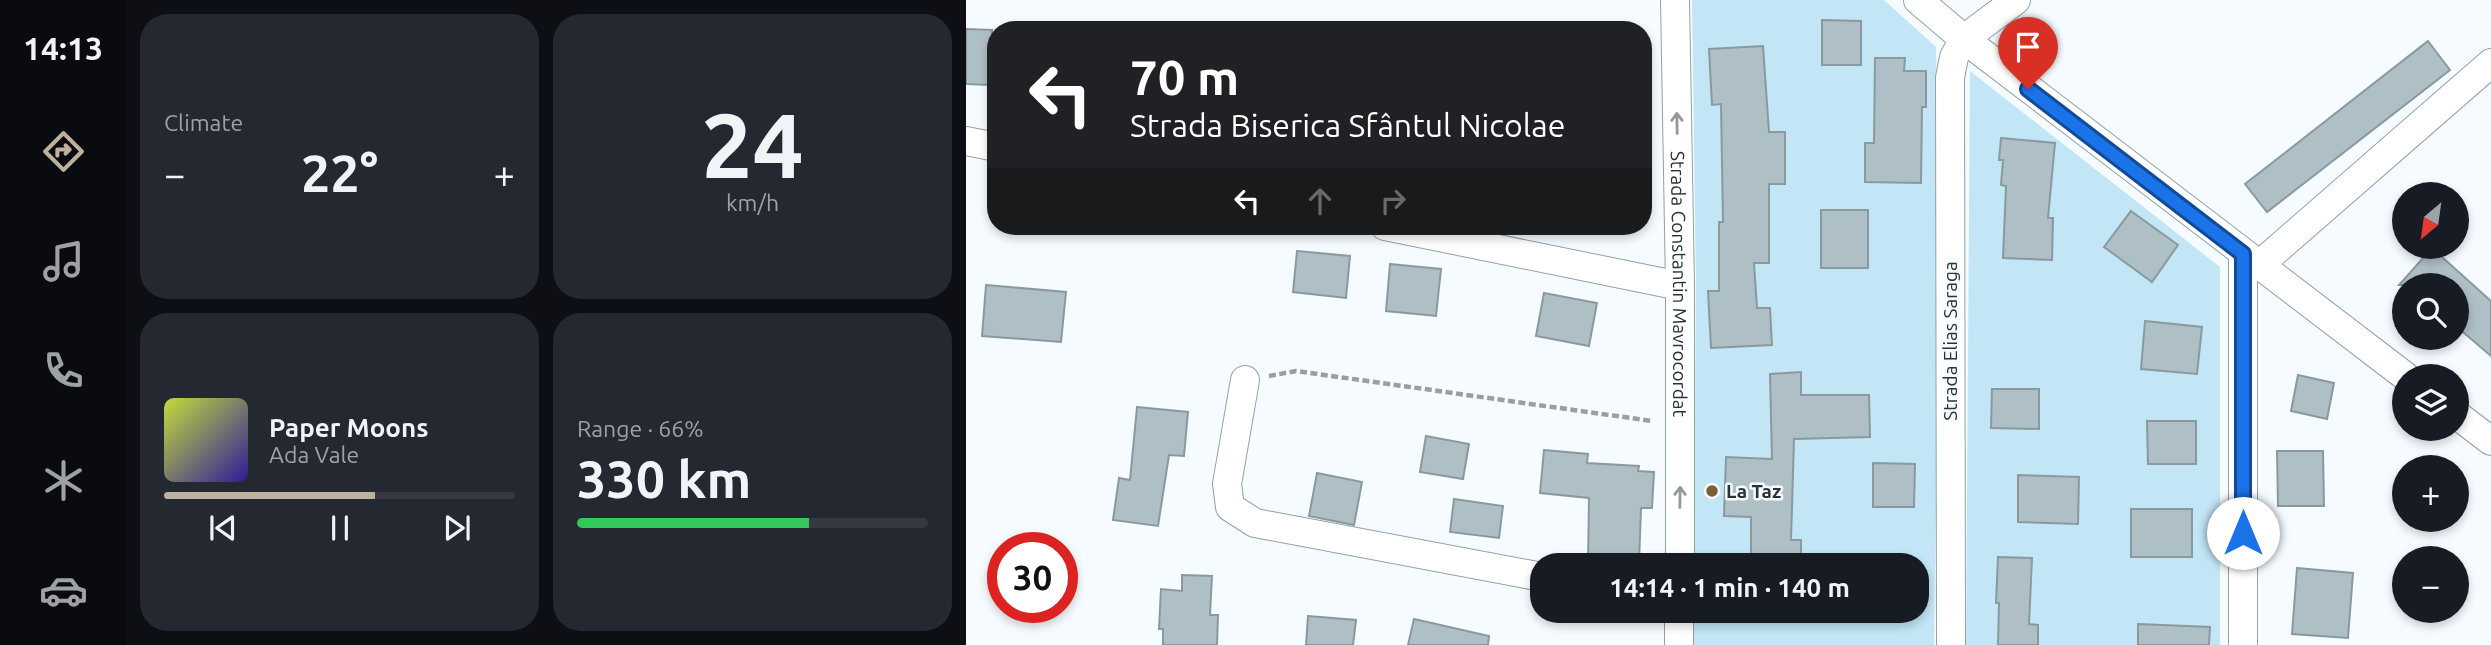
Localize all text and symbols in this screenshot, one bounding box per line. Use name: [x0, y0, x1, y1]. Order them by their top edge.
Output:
pin: [1998, 17, 2058, 89]
icon: arrive: [2009, 28, 2047, 66]
text: 14:13: [23, 30, 103, 66]
icon: left: [1015, 49, 1106, 140]
text: 70 m: [1130, 49, 1239, 104]
text: 24: [701, 93, 804, 195]
text: Strada Biserica Sfântul Nicolae: [1130, 107, 1565, 143]
text: Climate: [164, 110, 243, 135]
one-way arrow: [1670, 111, 1684, 134]
icon: directions: [39, 127, 88, 176]
text: 22°: [301, 144, 378, 202]
street label: Strada Constantin Mavrocordat: [1667, 151, 1691, 418]
text: −: [164, 153, 185, 195]
text: +: [494, 153, 515, 195]
icon: left: [1228, 182, 1266, 220]
icon: ahead: [1301, 182, 1339, 220]
icon: right: [1374, 182, 1412, 220]
north arrow: [2392, 182, 2469, 259]
map controls: [2392, 182, 2469, 623]
text: km/h: [726, 190, 779, 215]
icon: music: [39, 237, 88, 286]
street label: Strada Elias Saraga: [1939, 261, 1961, 421]
button: search: [2392, 273, 2469, 350]
icon: phone: [39, 346, 88, 395]
button: layers: [2392, 364, 2469, 441]
text: Paper Moons: [269, 413, 428, 442]
text: Range · 66%: [577, 416, 704, 441]
text: Ada Vale: [269, 442, 359, 467]
text: 330 km: [577, 450, 751, 508]
button: +: [2392, 455, 2469, 532]
icon: climate: [39, 456, 88, 505]
place label: La Taz: [1726, 480, 1781, 502]
marker: La Taz: [1704, 483, 1720, 499]
one-way arrow: [1674, 486, 1687, 509]
position arrow: [2206, 496, 2280, 570]
icon: previous: [204, 509, 242, 547]
icon: pause: [321, 509, 359, 547]
icon: next: [438, 509, 476, 547]
speed limit sign: 30: [987, 532, 1078, 623]
button: −: [2392, 546, 2469, 623]
icon: car: [39, 566, 88, 615]
text: 14:14 · 1 min · 140 m: [1609, 573, 1850, 602]

